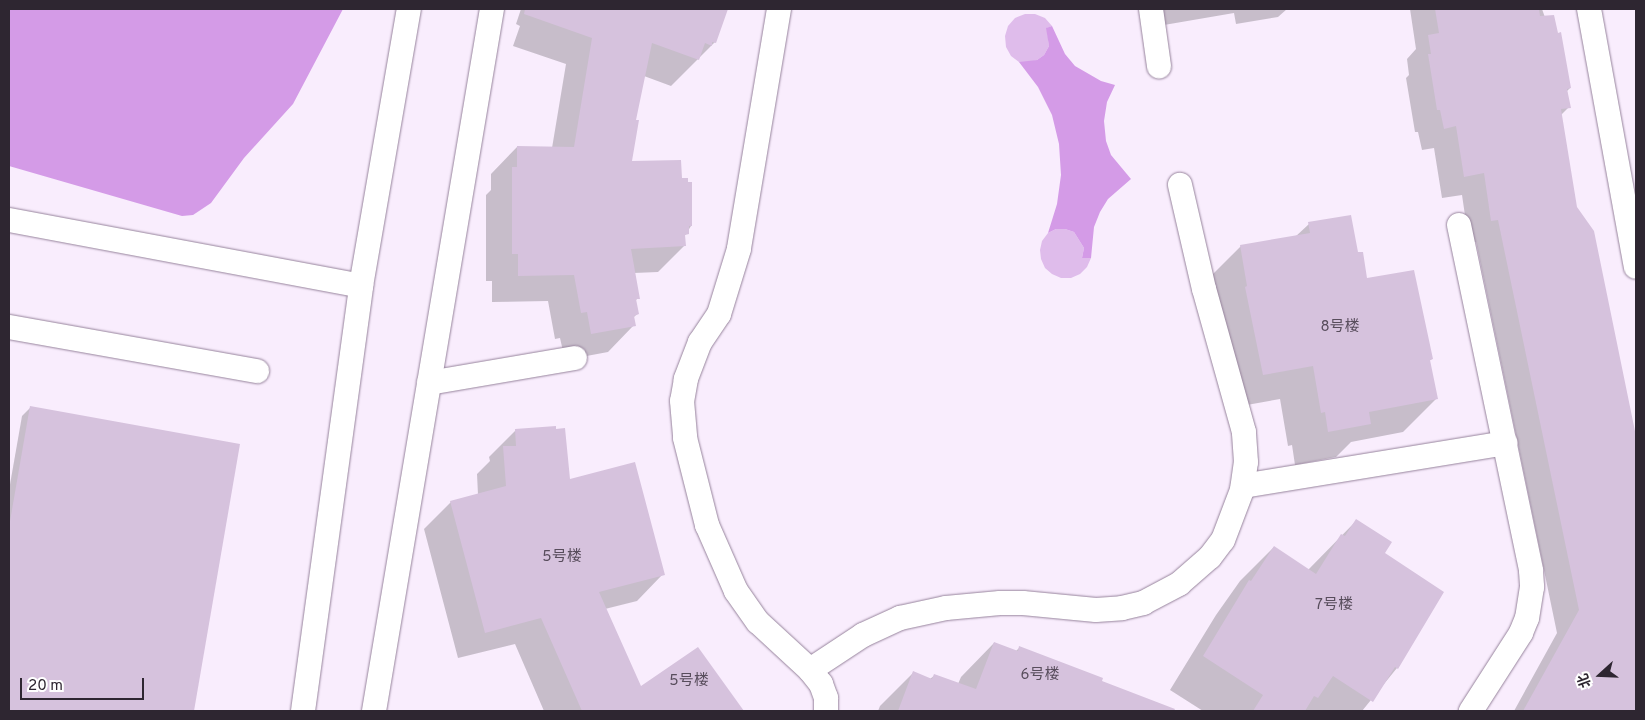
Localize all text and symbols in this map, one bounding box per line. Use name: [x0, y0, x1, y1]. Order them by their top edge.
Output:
house number: 8号楼: [1320, 319, 1360, 337]
house number: 5号楼: [542, 549, 582, 567]
house number: 7号楼: [1315, 597, 1353, 615]
north arrow: [1575, 650, 1625, 700]
house number: 6号楼: [1021, 667, 1059, 685]
scale bar: [22, 668, 146, 700]
text: 北: [1575, 671, 1596, 690]
house number: 5号楼: [669, 673, 709, 691]
text: 20 m: [28, 677, 63, 696]

